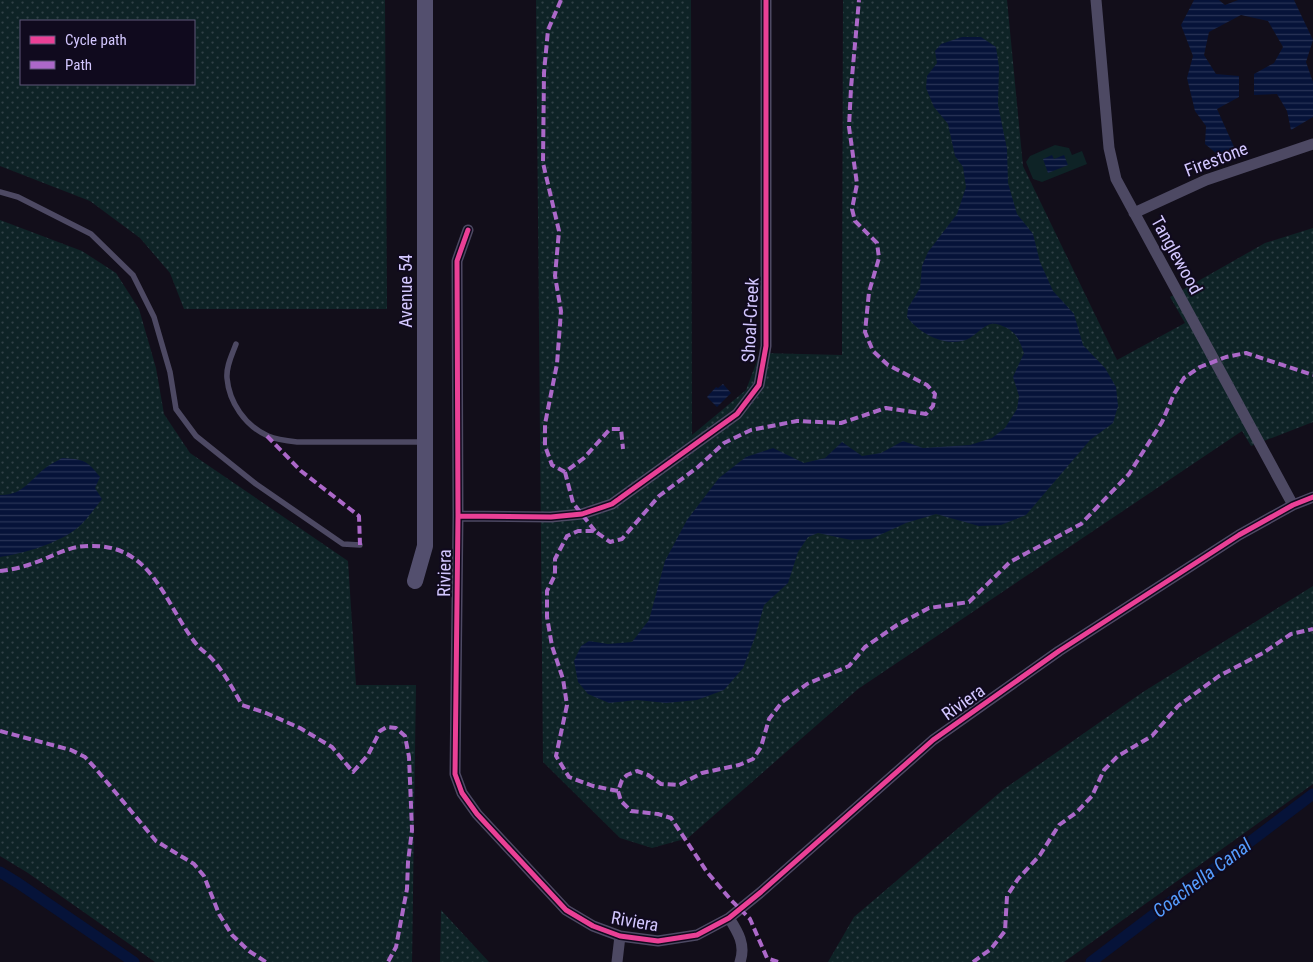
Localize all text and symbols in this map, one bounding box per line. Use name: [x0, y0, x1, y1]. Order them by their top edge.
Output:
legend: [20, 20, 195, 85]
text: Cycle path: [65, 31, 127, 49]
text: Path: [65, 56, 92, 74]
street label: Firestone: [1181, 137, 1251, 181]
street label: Tanglewood: [1147, 212, 1207, 298]
street label: Avenue 54: [395, 254, 416, 328]
street label: Shoal-Creek: [737, 277, 763, 363]
street label: Riviera: [433, 549, 455, 597]
street label: Riviera: [937, 680, 989, 724]
water label: Coachella Canal: [1148, 833, 1256, 923]
street label: Riviera: [610, 907, 660, 935]

